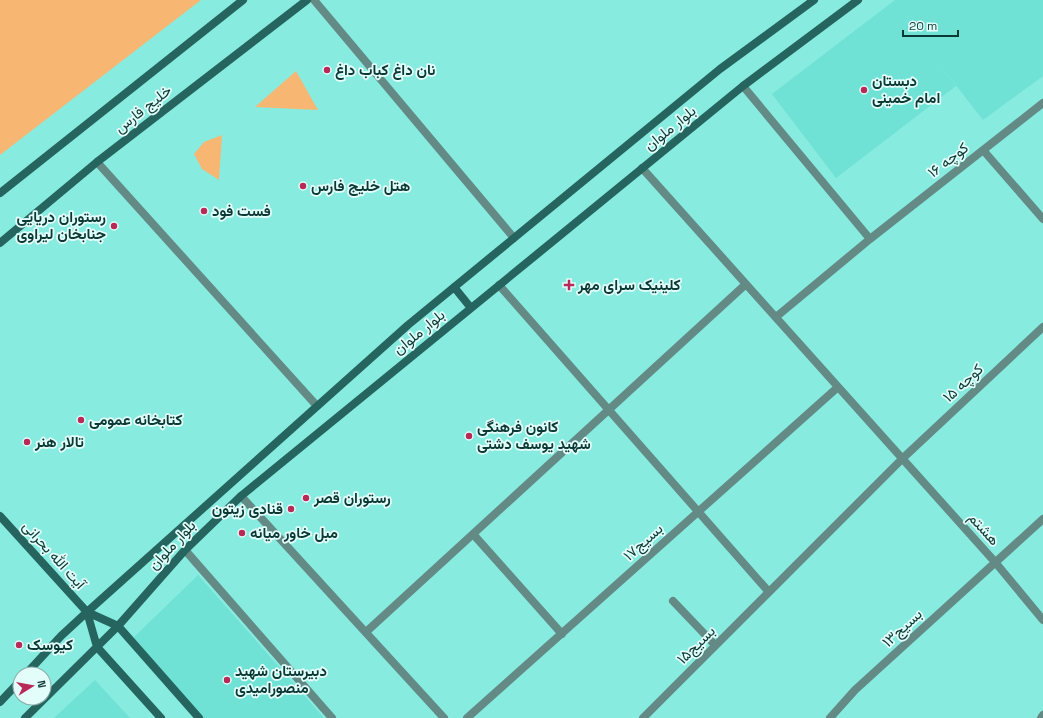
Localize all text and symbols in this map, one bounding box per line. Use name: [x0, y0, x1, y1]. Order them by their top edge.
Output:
scale bar: [903, 12, 958, 38]
text: 20 m: [909, 18, 937, 34]
place label: نان داغ کباب داغ: [335, 60, 436, 80]
marker: نان داغ کباب داغ: [322, 65, 332, 75]
place label: دبستان امام خمینی: [872, 71, 940, 108]
street label: خلیج فارس: [110, 80, 176, 139]
marker: دبستان امام خمینی: [859, 85, 869, 95]
street label: بلوار ملوان: [640, 101, 700, 154]
street label: کوچه ۱۶: [923, 138, 973, 182]
place label: هتل خلیج فارس: [311, 176, 410, 196]
marker: هتل خلیج فارس: [298, 181, 308, 191]
place label: فست فود: [212, 201, 271, 220]
marker: فست فود: [199, 206, 209, 216]
place label: رستوران دریایی جنابخان لیراوی: [16, 207, 106, 243]
marker: رستوران دریایی جنابخان لیراوی: [109, 221, 119, 231]
place label: کلینیک سرای مهر: [577, 275, 681, 294]
marker: کلینیک سرای مهر: [563, 279, 575, 291]
street label: بلوار ملوان: [389, 305, 449, 358]
street label: کوچه ۱۵: [939, 359, 988, 407]
place label: کتابخانه عمومی: [89, 410, 183, 429]
marker: کتابخانه عمومی: [76, 415, 86, 425]
place label: کانون فرهنگی شهید یوسف دشتی: [477, 417, 591, 453]
marker: کانون فرهنگی شهید یوسف دشتی: [464, 431, 474, 441]
place label: تالار هنر: [34, 432, 84, 451]
marker: تالار هنر: [22, 437, 32, 447]
place label: رستوران قصر: [313, 488, 391, 507]
marker: رستوران قصر: [301, 493, 311, 503]
place label: قنادى زیتون: [212, 499, 283, 518]
marker: قنادى زیتون: [286, 504, 296, 514]
street label: هشتم: [964, 508, 1004, 550]
street label: بلوار ملوان: [144, 516, 200, 574]
street label: آیت الله بحرانی: [18, 517, 91, 595]
street label: بسیج۱۷: [619, 519, 668, 566]
place label: مبل خاور میانه: [250, 523, 338, 542]
marker: مبل خاور میانه: [237, 528, 247, 538]
street label: بسیج۱۳: [878, 604, 927, 652]
street label: بسیج۱۵: [672, 621, 720, 669]
place label: کیوسک: [27, 635, 73, 654]
marker: کیوسک: [14, 640, 24, 650]
place label: دبیرستان شهید منصورامیدی: [235, 661, 327, 697]
north arrow: [12, 666, 52, 706]
marker: دبیرستان شهید منصورامیدی: [222, 675, 232, 685]
text: N: [34, 679, 49, 689]

